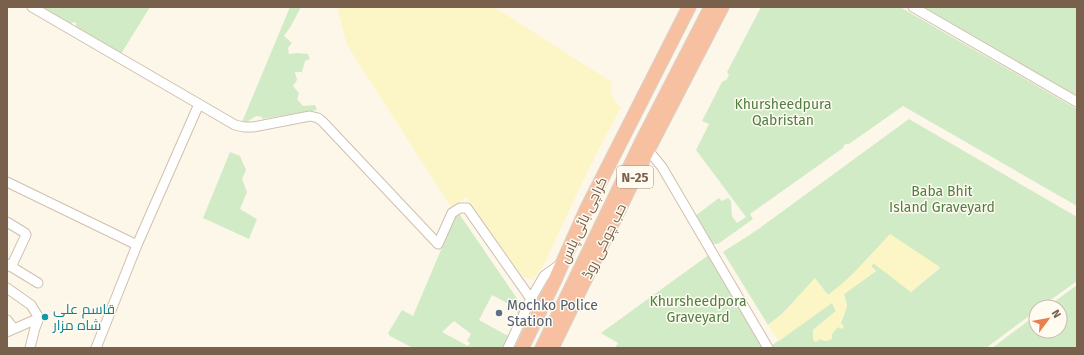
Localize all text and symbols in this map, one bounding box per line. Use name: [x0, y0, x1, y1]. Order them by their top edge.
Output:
park label: Khursheedpura Qabristan: [734, 96, 832, 129]
road number: N-25: [617, 166, 653, 188]
street label: کراچی بائی پاس: [556, 174, 612, 266]
park label: Baba Bhit Island Graveyard: [889, 183, 995, 216]
street label: حب چوکی روڈ: [579, 201, 631, 282]
park label: Khursheedpora Graveyard: [649, 293, 747, 326]
place label: Mochko Police Station: [507, 297, 598, 330]
north arrow: [1028, 299, 1068, 339]
place label: قاسم علی شاہ مزار: [52, 301, 115, 334]
text: N: [1049, 307, 1064, 321]
marker: Mochko Police Station: [494, 308, 504, 318]
marker: قاسم علی شاہ مزار: [40, 312, 50, 322]

